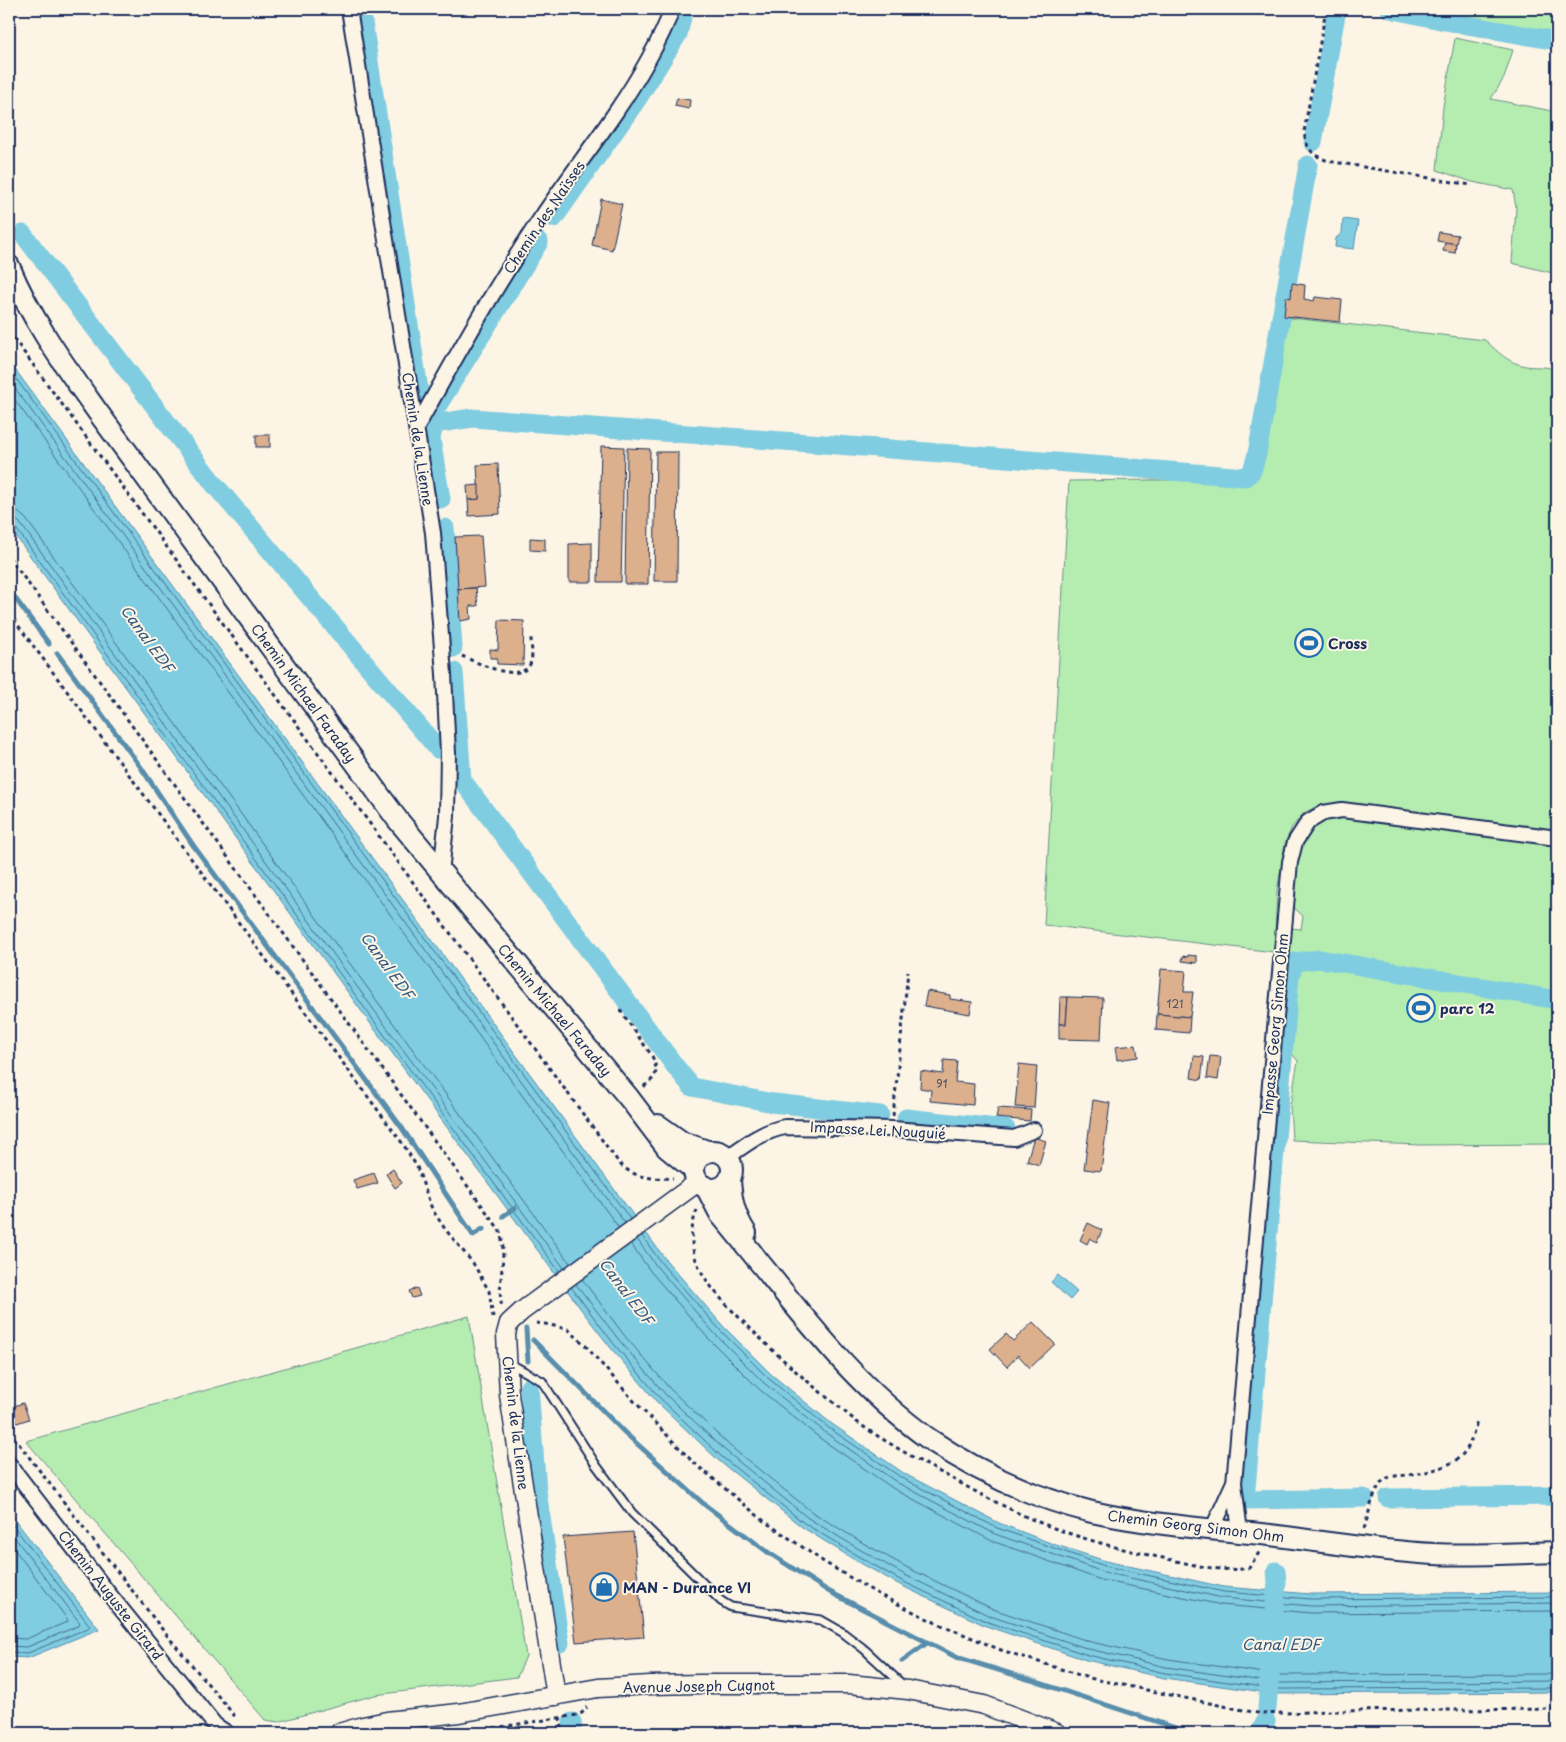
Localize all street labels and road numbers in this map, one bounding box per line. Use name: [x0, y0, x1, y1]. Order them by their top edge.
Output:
street label: Chemin des Naïsses: [498, 156, 590, 278]
street label: Chemin de la Lienne: [397, 371, 439, 508]
street label: Chemin Michael Faraday: [246, 619, 362, 767]
street label: Impasse Georg Simon Ohm: [1257, 932, 1293, 1116]
street label: Chemin Michael Faraday: [493, 939, 617, 1081]
street label: Impasse Lei Nouguié: [810, 1116, 947, 1144]
street label: Chemin de la Lienne: [497, 1355, 535, 1492]
street label: Chemin Georg Simon Ohm: [1106, 1505, 1286, 1547]
street label: Chemin Auguste Girard: [54, 1526, 168, 1664]
street label: Avenue Joseph Cugnot: [623, 1674, 776, 1698]

